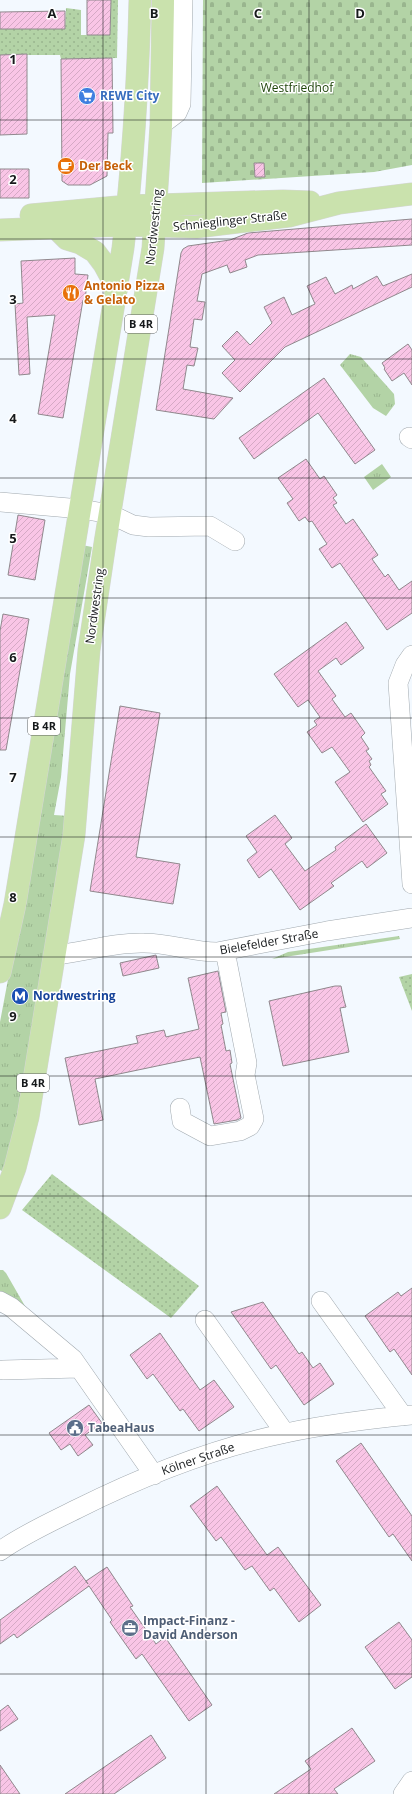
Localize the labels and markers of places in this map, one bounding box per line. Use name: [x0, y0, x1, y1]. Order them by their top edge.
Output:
supermarket icon: REWE City: [77, 86, 97, 106]
place label: REWE City: [100, 87, 160, 104]
cafe icon: Der Beck: [56, 156, 76, 176]
place label: Der Beck: [79, 157, 133, 174]
place label: Antonio Pizza & Gelato: [84, 277, 165, 308]
restaurant icon: Antonio Pizza & Gelato: [61, 283, 81, 303]
metro station icon: Nordwestring: [10, 986, 30, 1006]
place label: Nordwestring: [33, 987, 116, 1004]
public building icon: TabeaHaus: [65, 1418, 85, 1438]
place label: TabeaHaus: [88, 1419, 154, 1436]
place label: Impact-Finanz - David Anderson: [143, 1612, 238, 1643]
office icon: Impact-Finanz - David Anderson: [120, 1618, 140, 1638]

